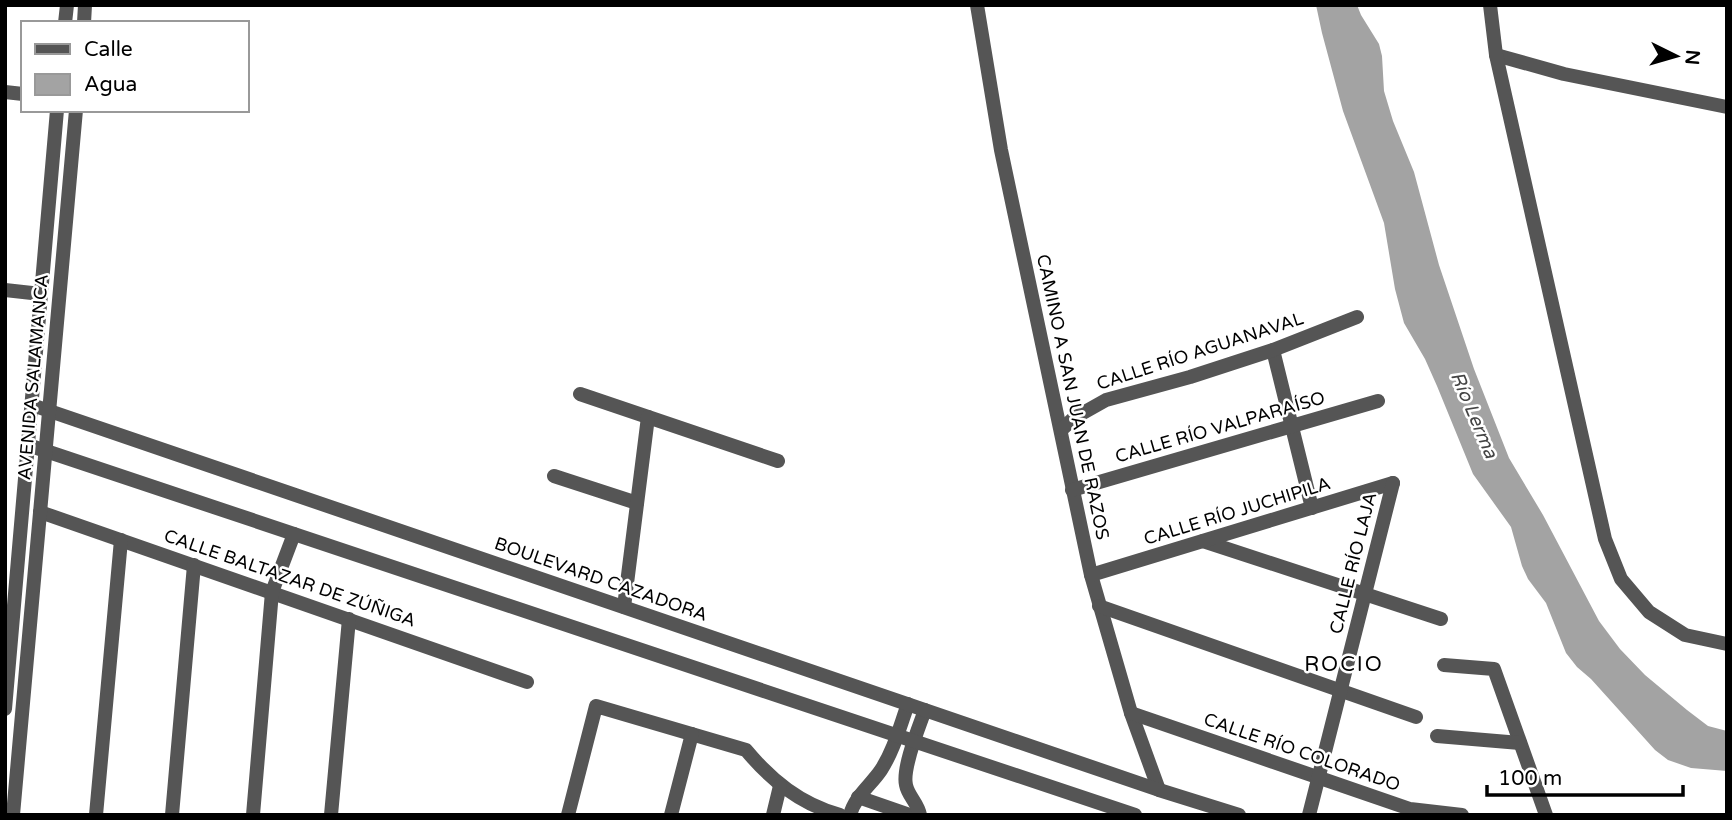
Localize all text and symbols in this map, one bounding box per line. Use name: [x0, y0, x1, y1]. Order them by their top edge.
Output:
legend: [21, 21, 248, 112]
north arrow: [1641, 21, 1711, 91]
text: Calle: [84, 37, 133, 62]
text: N: [1680, 49, 1704, 66]
text: Agua: [84, 72, 137, 97]
street label: CAMINO A SAN JUAN DE RAZOS: [1032, 252, 1114, 542]
street label: AVENIDA SALAMANCA: [13, 273, 53, 481]
street label: CALLE RÍO AGUANAVAL: [1094, 307, 1307, 395]
water label: Río Lerma: [1446, 368, 1503, 463]
street label: CALLE RÍO VALPARAÍSO: [1112, 386, 1328, 468]
street label: CALLE RÍO JUCHIPILA: [1141, 472, 1333, 550]
street label: CALLE RÍO LAJA: [1325, 490, 1381, 636]
street label: CALLE BALTAZAR DE ZÚÑIGA: [161, 524, 419, 632]
street label: BOULEVARD CAZADORA: [492, 532, 710, 626]
district label: ROCIO: [1304, 652, 1384, 677]
street label: CALLE RÍO COLORADO: [1201, 708, 1403, 796]
scale bar: [1487, 754, 1683, 798]
text: 100 m: [1498, 766, 1562, 791]

